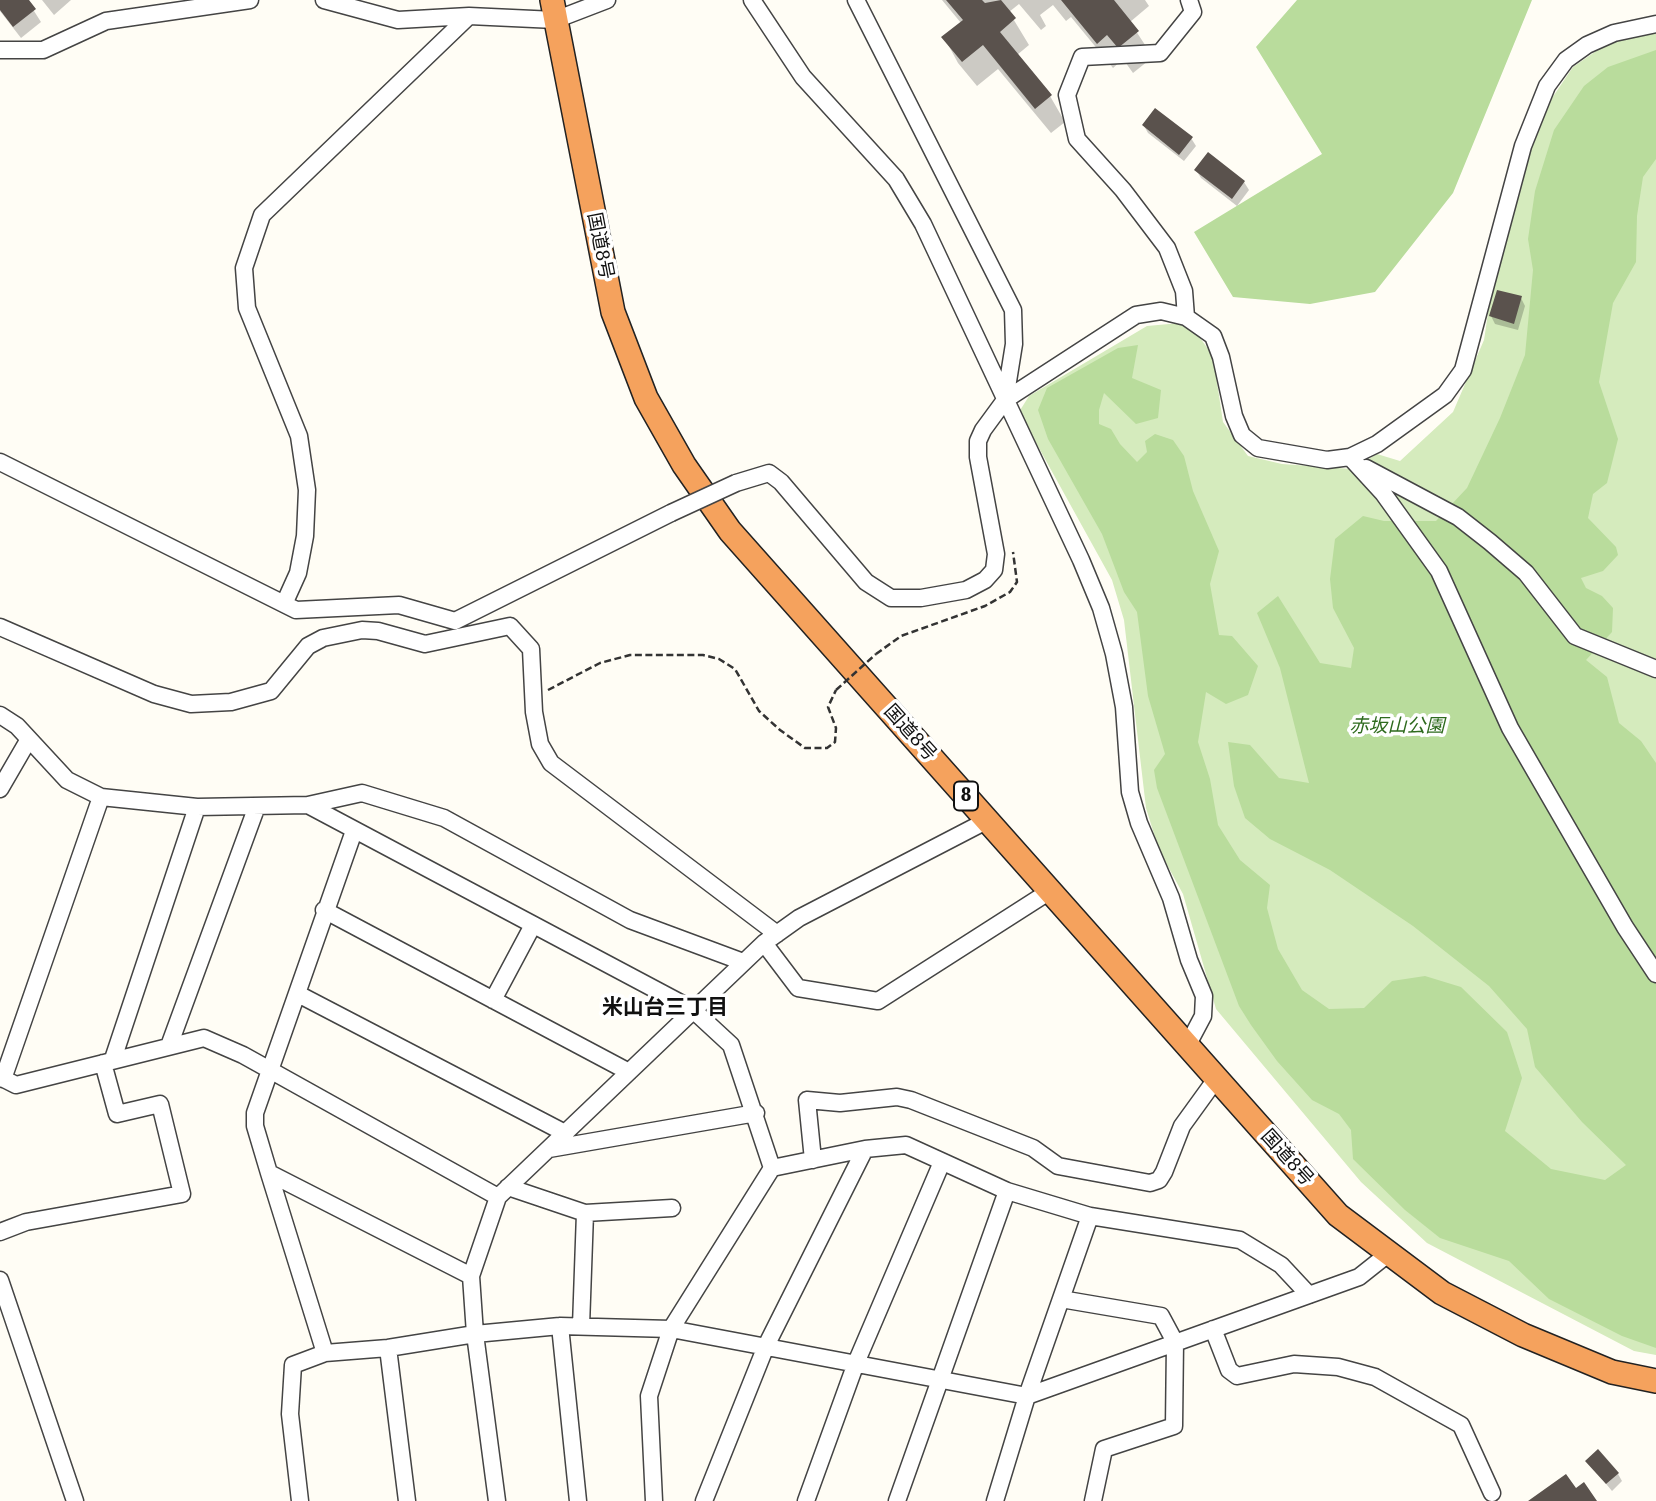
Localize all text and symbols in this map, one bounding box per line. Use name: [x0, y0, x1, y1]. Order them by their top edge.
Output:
street label: 国道8号: [582, 211, 618, 281]
street label: 国道8号: [879, 700, 941, 766]
park label: 赤坂山公園: [1350, 715, 1444, 737]
road number: 8: [954, 782, 978, 810]
district label: 米山台三丁目: [602, 995, 728, 1021]
street label: 国道8号: [1256, 1125, 1318, 1191]

